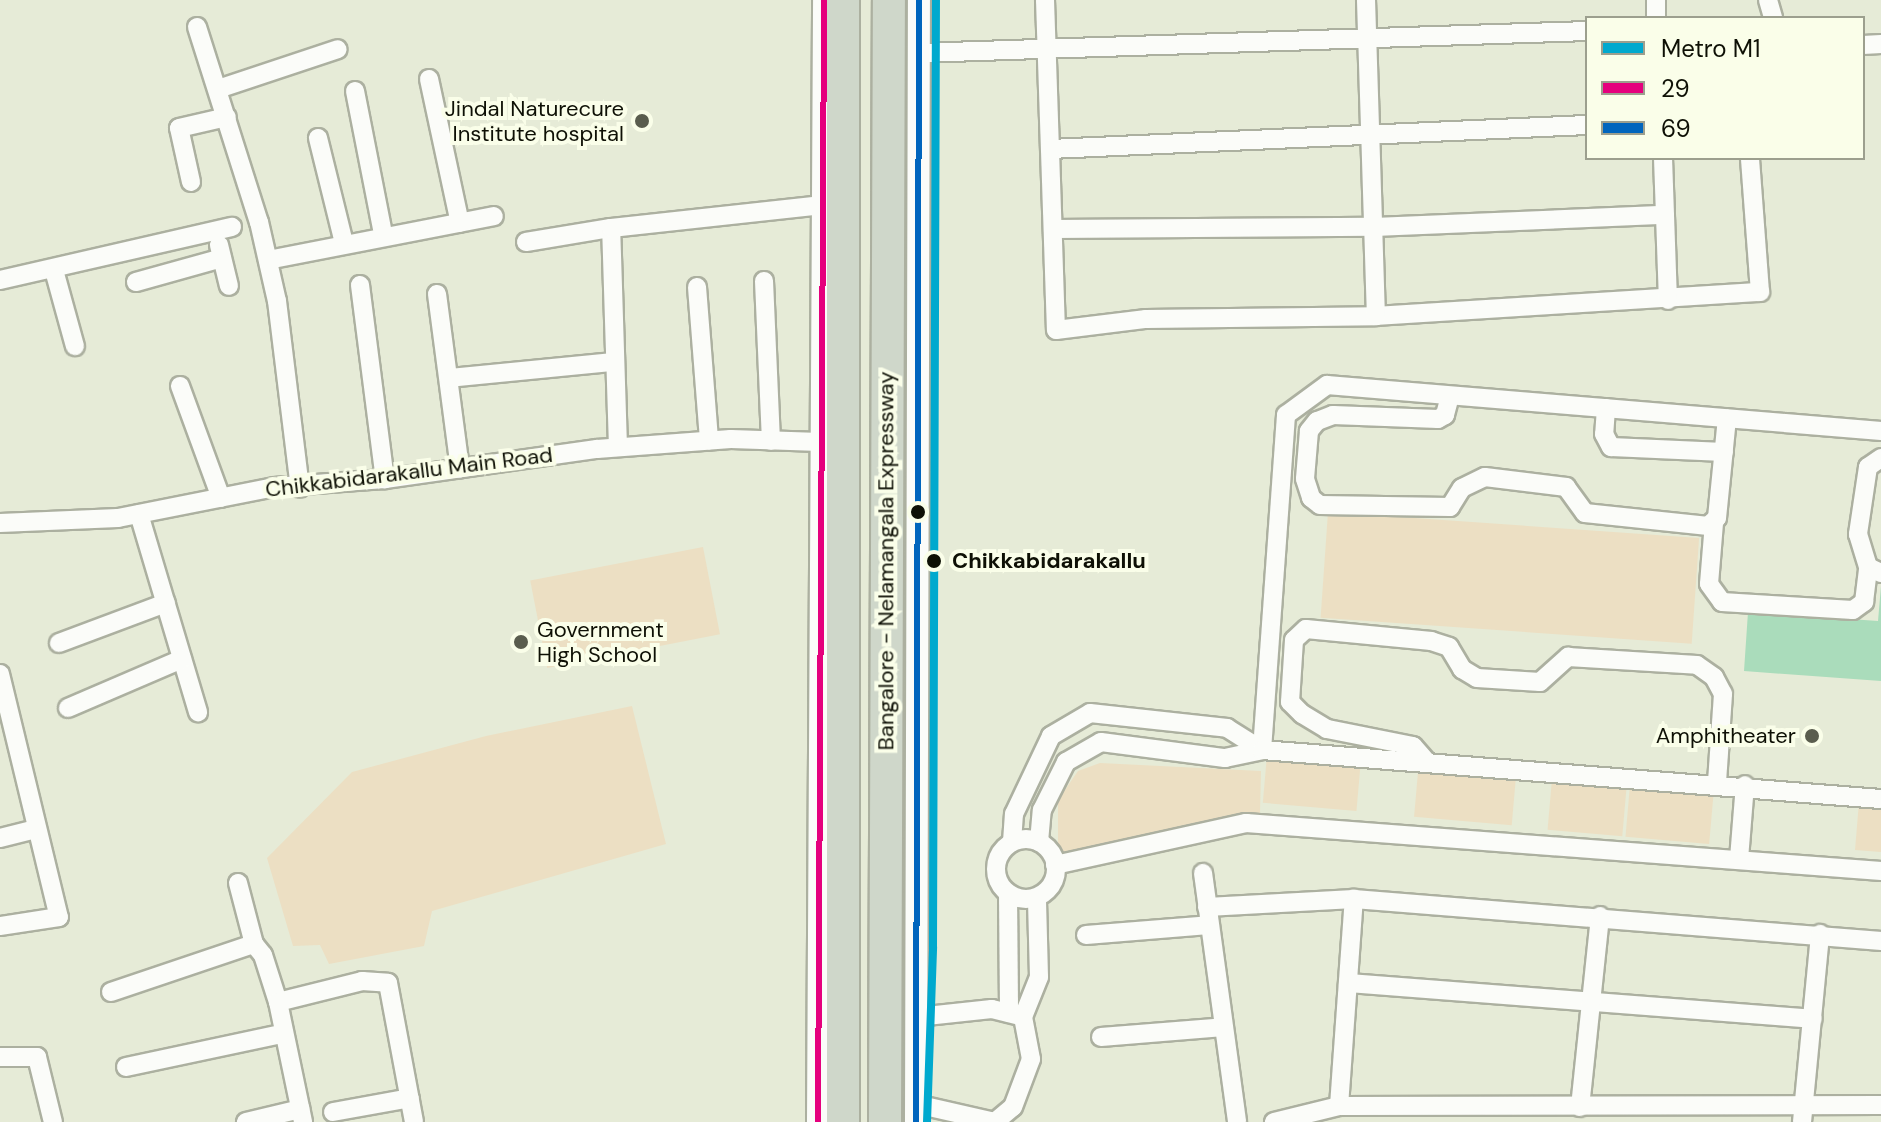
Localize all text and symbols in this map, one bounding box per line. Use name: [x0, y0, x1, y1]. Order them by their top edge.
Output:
legend: [1585, 16, 1865, 160]
text: Metro M1: [1661, 33, 1761, 64]
text: 29: [1661, 73, 1690, 104]
place label: Jindal Naturecure Institute hospital: [445, 95, 624, 146]
marker: Jindal Naturecure Institute hospital: [631, 110, 653, 132]
text: 69: [1661, 113, 1691, 144]
street label: Bangalore - Nelamangala Expressway: [873, 372, 899, 750]
street label: Chikkabidarakallu Main Road: [264, 441, 554, 503]
unlabelled marker: [910, 504, 926, 520]
place label: Chikkabidarakallu: [952, 548, 1146, 574]
marker: Chikkabidarakallu: [923, 550, 945, 572]
place label: Government High School: [537, 616, 664, 668]
marker: Government High School: [512, 633, 530, 651]
place label: Amphitheater: [1656, 723, 1796, 749]
marker: Amphitheater: [1803, 727, 1821, 745]

